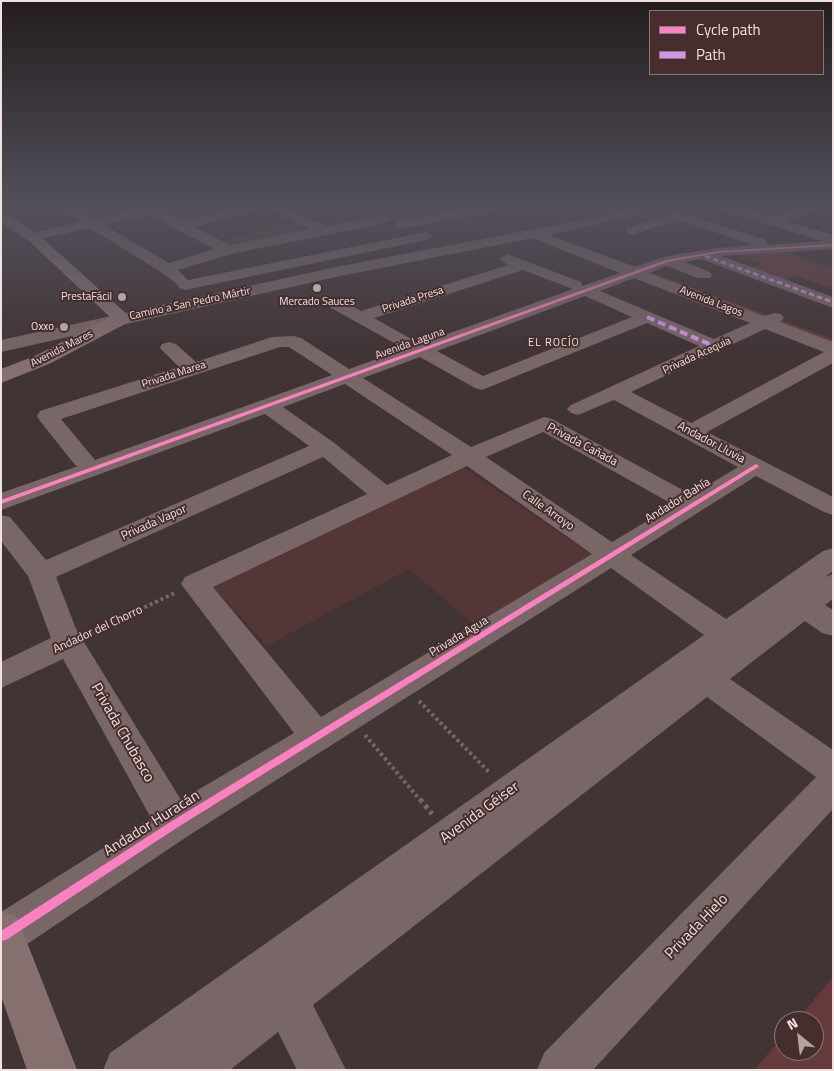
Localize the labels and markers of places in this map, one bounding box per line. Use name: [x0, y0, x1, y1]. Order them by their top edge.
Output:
marker: Mercado Sauces: [311, 282, 323, 294]
place label: PrestaFácil: [61, 290, 112, 304]
marker: PrestaFácil: [116, 291, 128, 303]
place label: Mercado Sauces: [279, 295, 355, 309]
place label: Oxxo: [31, 320, 54, 334]
marker: Oxxo: [58, 321, 70, 333]

